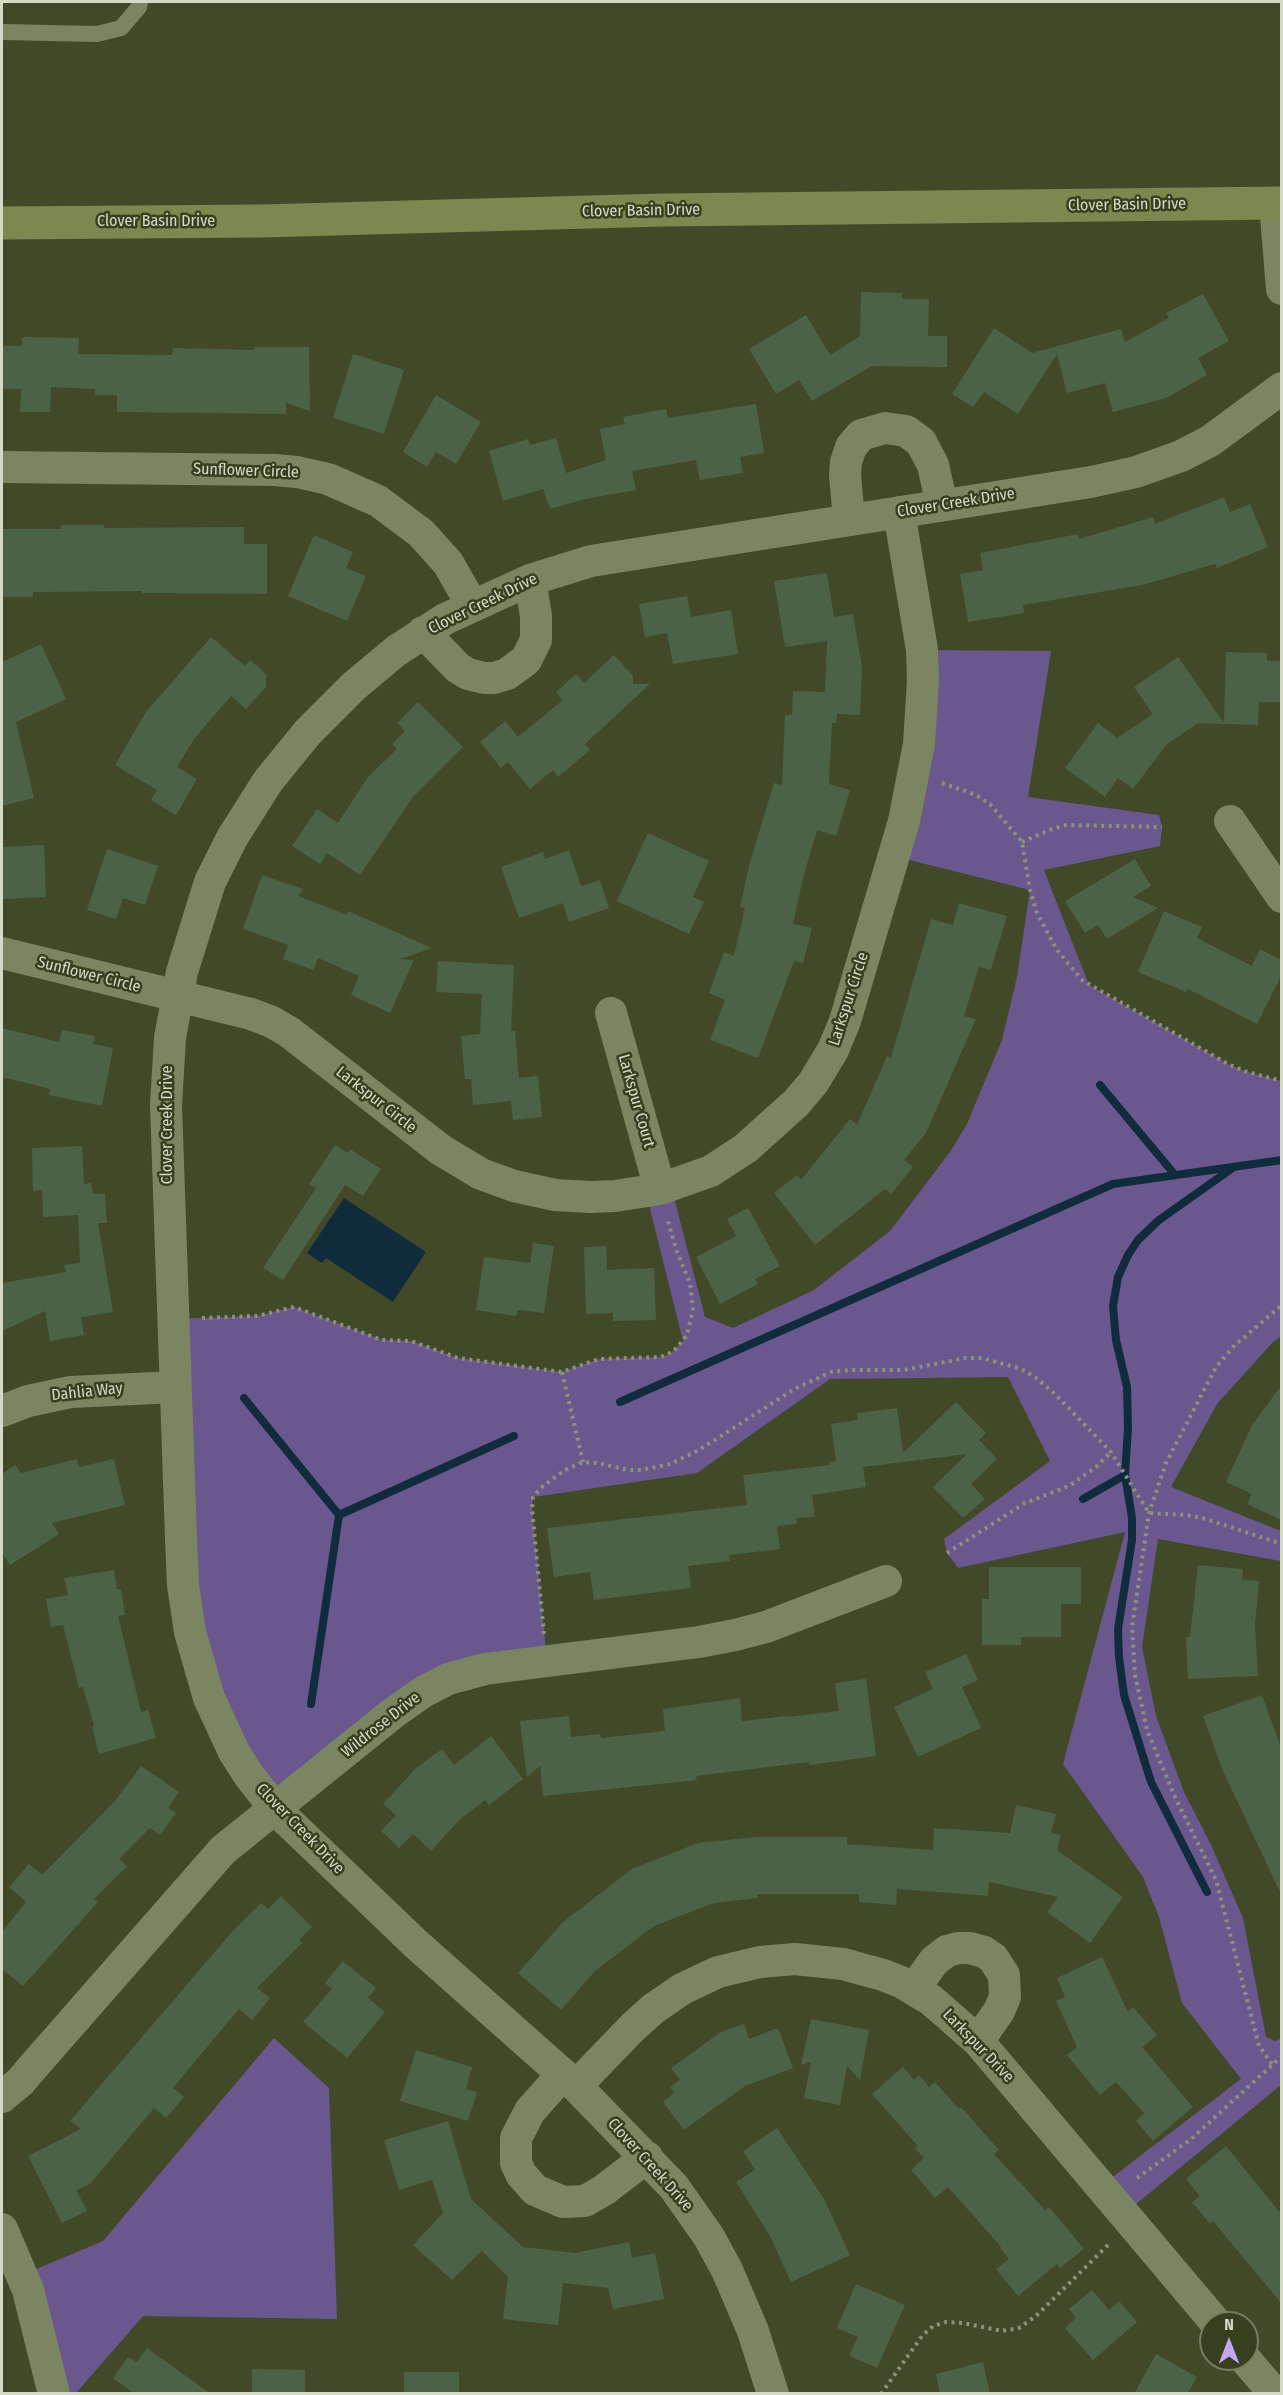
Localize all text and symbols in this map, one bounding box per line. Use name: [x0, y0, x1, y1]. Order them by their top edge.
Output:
street label: Clover Basin Drive: [1068, 194, 1186, 216]
street label: Clover Basin Drive: [582, 200, 700, 222]
street label: Clover Basin Drive: [97, 212, 215, 232]
street label: Sunflower Circle: [193, 460, 299, 482]
street label: Clover Creek Drive: [896, 484, 1016, 522]
street label: Clover Creek Drive: [425, 569, 541, 639]
street label: Larkspur Circle: [825, 950, 873, 1048]
street label: Sunflower Circle: [35, 953, 143, 997]
street label: Larkspur Court: [614, 1052, 658, 1150]
street label: Larkspur Circle: [332, 1063, 420, 1137]
street label: Clover Creek Drive: [158, 1066, 178, 1184]
street label: Dahlia Way: [50, 1379, 124, 1405]
street label: Wildrose Drive: [338, 1688, 424, 1762]
street label: Clover Creek Drive: [252, 1780, 348, 1878]
street label: Larkspur Drive: [938, 2005, 1018, 2087]
street label: Clover Creek Drive: [603, 2114, 697, 2216]
north arrow: [1199, 2311, 1259, 2371]
text: N: [1224, 2315, 1234, 2334]

